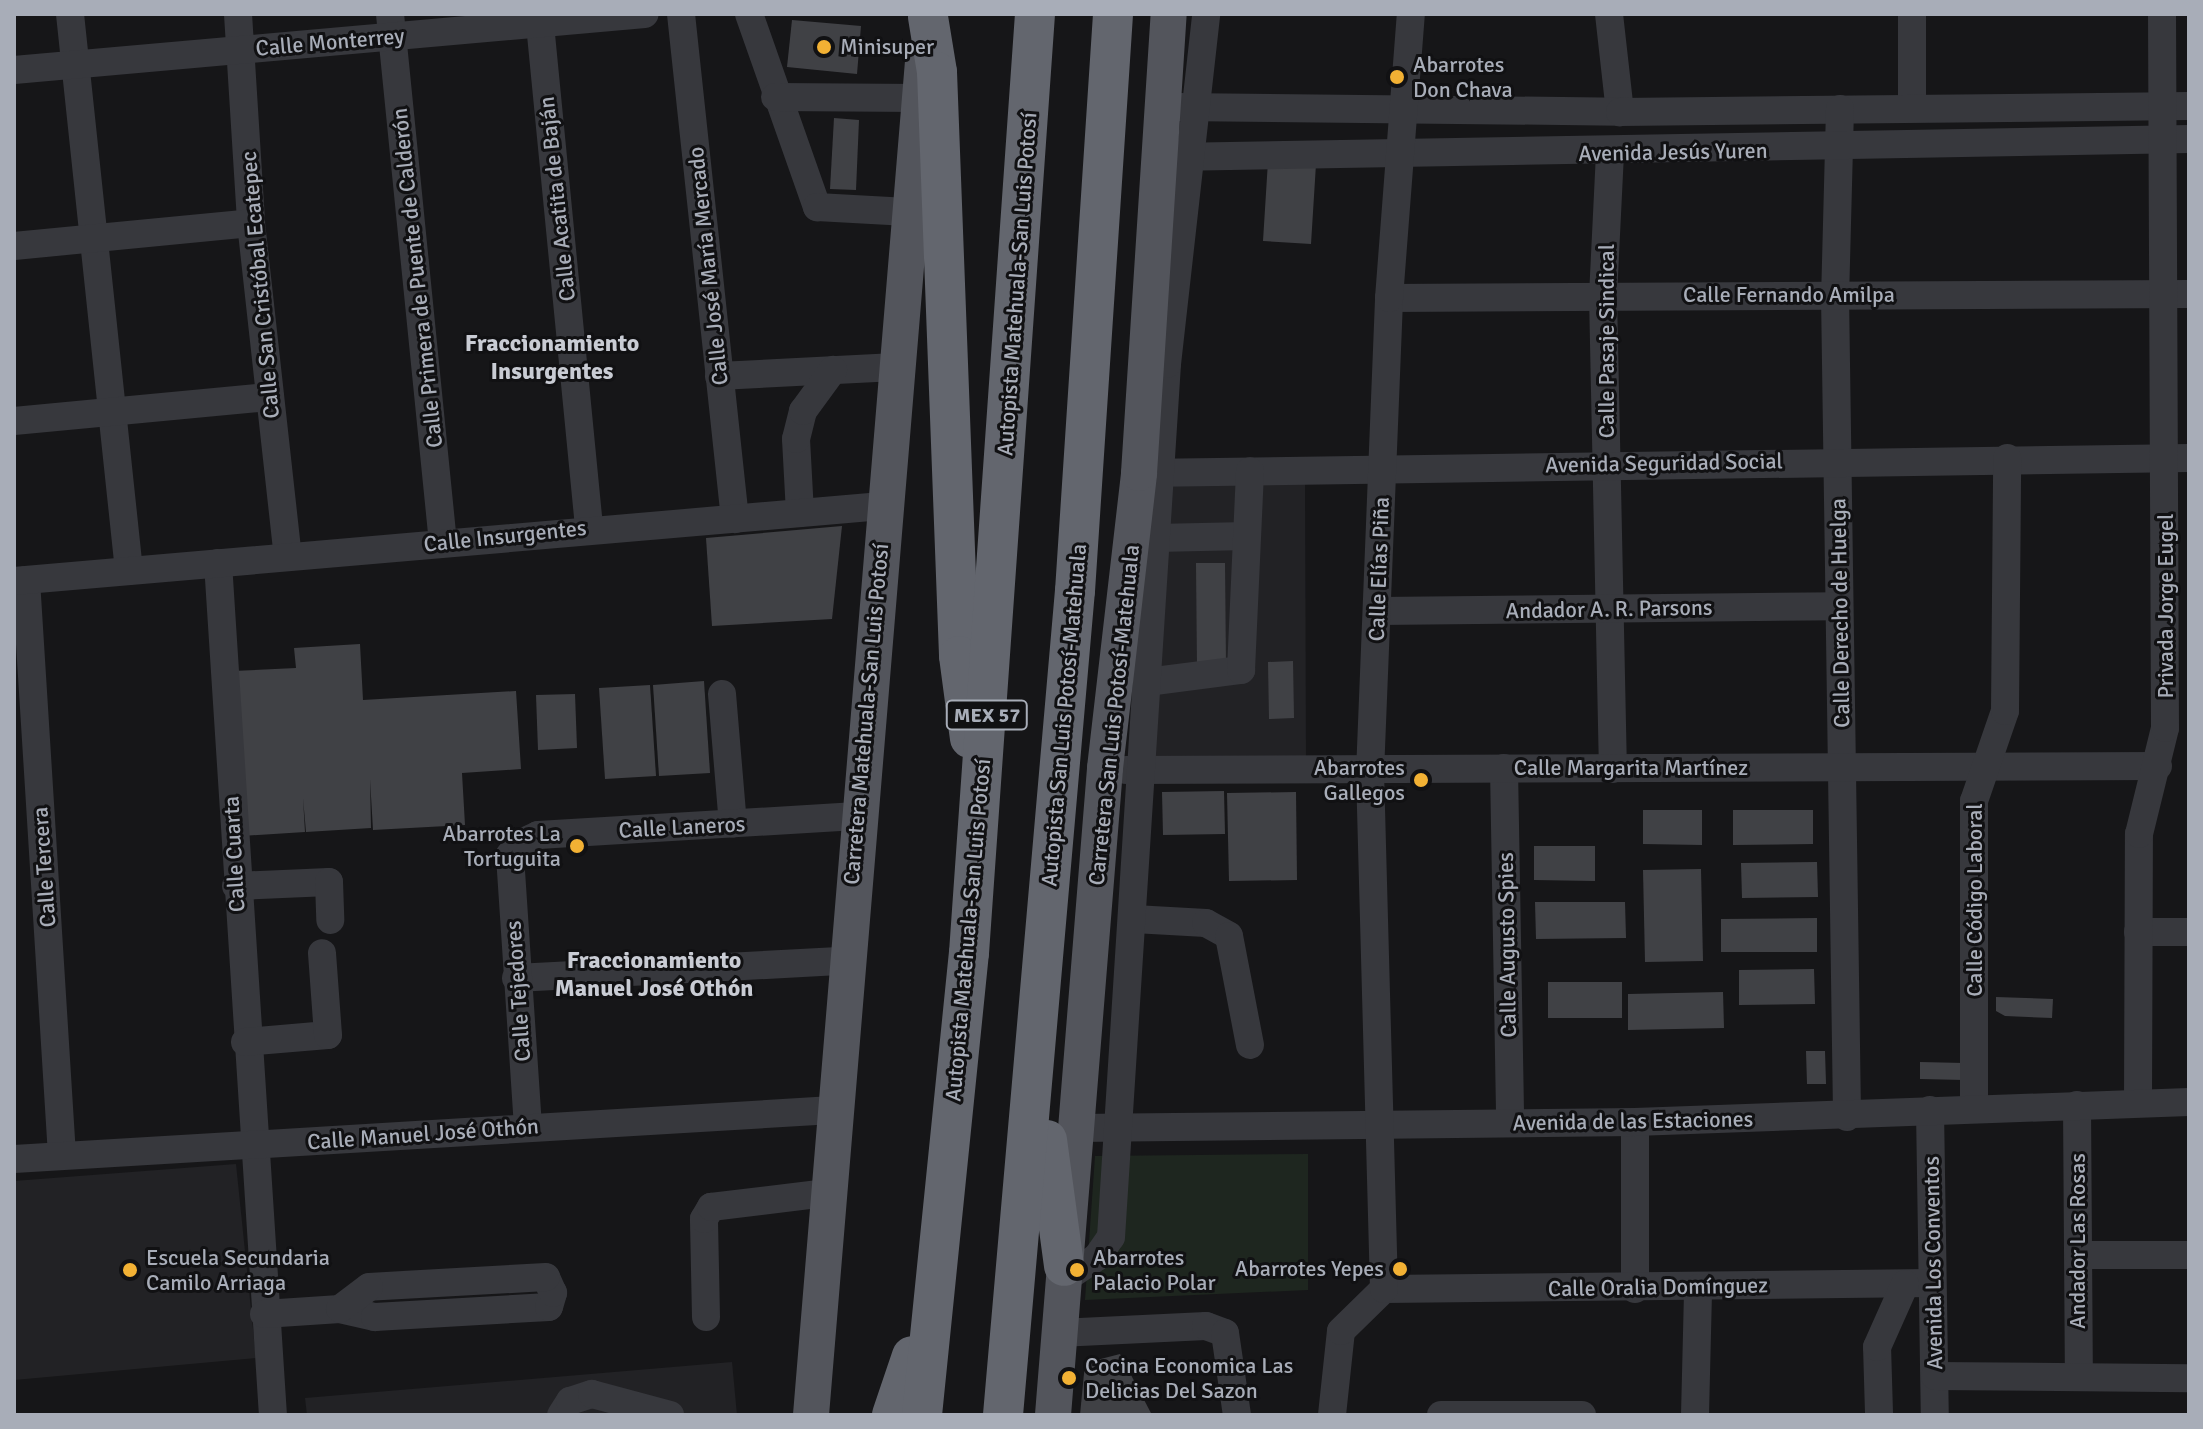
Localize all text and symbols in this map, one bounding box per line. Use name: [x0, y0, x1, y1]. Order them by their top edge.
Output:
street label: Calle Monterrey: [255, 22, 405, 62]
place label: Minisuper: [840, 34, 934, 60]
marker: Minisuper: [815, 38, 833, 56]
place label: Abarrotes Don Chava: [1413, 51, 1513, 102]
marker: Abarrotes Don Chava: [1388, 68, 1406, 86]
street label: Calle Acatita de Baján: [533, 95, 581, 303]
street label: Calle Primera de Puente de Calderón: [386, 107, 448, 449]
street label: Autopista Matehuala-San Luis Potosí: [992, 111, 1042, 457]
street label: Avenida Jesús Yuren: [1578, 137, 1768, 167]
street label: Calle José María Mercado: [682, 145, 734, 387]
street label: Calle San Cristóbal Ecatepec: [235, 150, 285, 420]
street label: Calle Pasaje Sindical: [1594, 244, 1620, 438]
street label: Calle Fernando Amilpa: [1683, 282, 1895, 308]
district label: Fraccionamiento Insurgentes: [465, 330, 639, 386]
street label: Avenida Seguridad Social: [1545, 448, 1783, 478]
street label: Calle Elías Piña: [1363, 496, 1395, 642]
street label: Calle Derecho de Huelga: [1825, 498, 1855, 728]
street label: Privada Jorge Eugel: [2153, 513, 2179, 699]
street label: Calle Insurgentes: [422, 514, 588, 558]
street label: Carretera Matehuala-San Luis Potosí: [838, 542, 894, 886]
street label: Autopista San Luis Potosí-Matehuala: [1036, 542, 1092, 888]
street label: Carretera San Luis Potosí-Matehuala: [1083, 543, 1145, 887]
street label: Andador A. R. Parsons: [1505, 594, 1713, 624]
road number: MEX 57: [945, 699, 1029, 731]
place label: Abarrotes Gallegos: [1314, 754, 1405, 806]
street label: Calle Margarita Martínez: [1514, 755, 1748, 781]
street label: Autopista Matehuala-San Luis Potosí: [940, 757, 996, 1103]
marker: Abarrotes Gallegos: [1412, 771, 1430, 789]
street label: Calle Cuarta: [218, 795, 250, 913]
street label: Calle Código Laboral: [1962, 803, 1988, 997]
street label: Calle Tercera: [27, 806, 61, 928]
street label: Calle Laneros: [618, 811, 746, 843]
place label: Abarrotes La Tortuguita: [442, 820, 561, 872]
marker: Abarrotes La Tortuguita: [568, 837, 586, 855]
street label: Calle Augusto Spies: [1492, 852, 1522, 1038]
street label: Calle Tejedores: [500, 920, 536, 1062]
district label: Fraccionamiento Manuel José Othón: [555, 947, 753, 1003]
street label: Avenida de las Estaciones: [1513, 1106, 1753, 1136]
street label: Calle Manuel José Othón: [306, 1113, 540, 1155]
street label: Andador Las Rosas: [2065, 1153, 2091, 1329]
street label: Avenida Los Conventos: [1918, 1156, 1948, 1370]
place label: Escuela Secundaria Camilo Arriaga: [146, 1244, 330, 1296]
place label: Abarrotes Palacio Polar: [1093, 1244, 1216, 1296]
place label: Abarrotes Yepes: [1235, 1256, 1384, 1282]
marker: Abarrotes Yepes: [1391, 1260, 1409, 1278]
marker: Escuela Secundaria Camilo Arriaga: [121, 1261, 139, 1279]
marker: Abarrotes Palacio Polar: [1068, 1261, 1086, 1279]
street label: Calle Oralia Domínguez: [1548, 1272, 1768, 1302]
place label: Cocina Economica Las Delicias Del Sazon: [1085, 1352, 1293, 1404]
marker: Cocina Economica Las Delicias Del Sazon: [1060, 1369, 1078, 1387]

